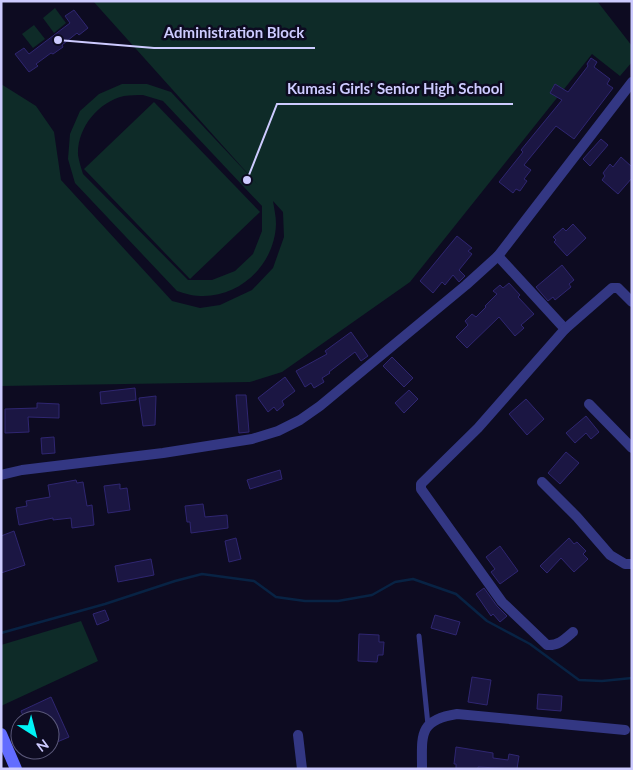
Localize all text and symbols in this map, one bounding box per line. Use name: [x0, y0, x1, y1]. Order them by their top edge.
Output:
callout: Administration Block: [154, 18, 315, 48]
text: Administration Block: [163, 23, 305, 41]
callout: Kumasi Girls' Senior High School: [277, 74, 513, 104]
text: Kumasi Girls' Senior High School: [287, 79, 503, 97]
north arrow: [10, 710, 60, 760]
text: N: [34, 736, 52, 756]

